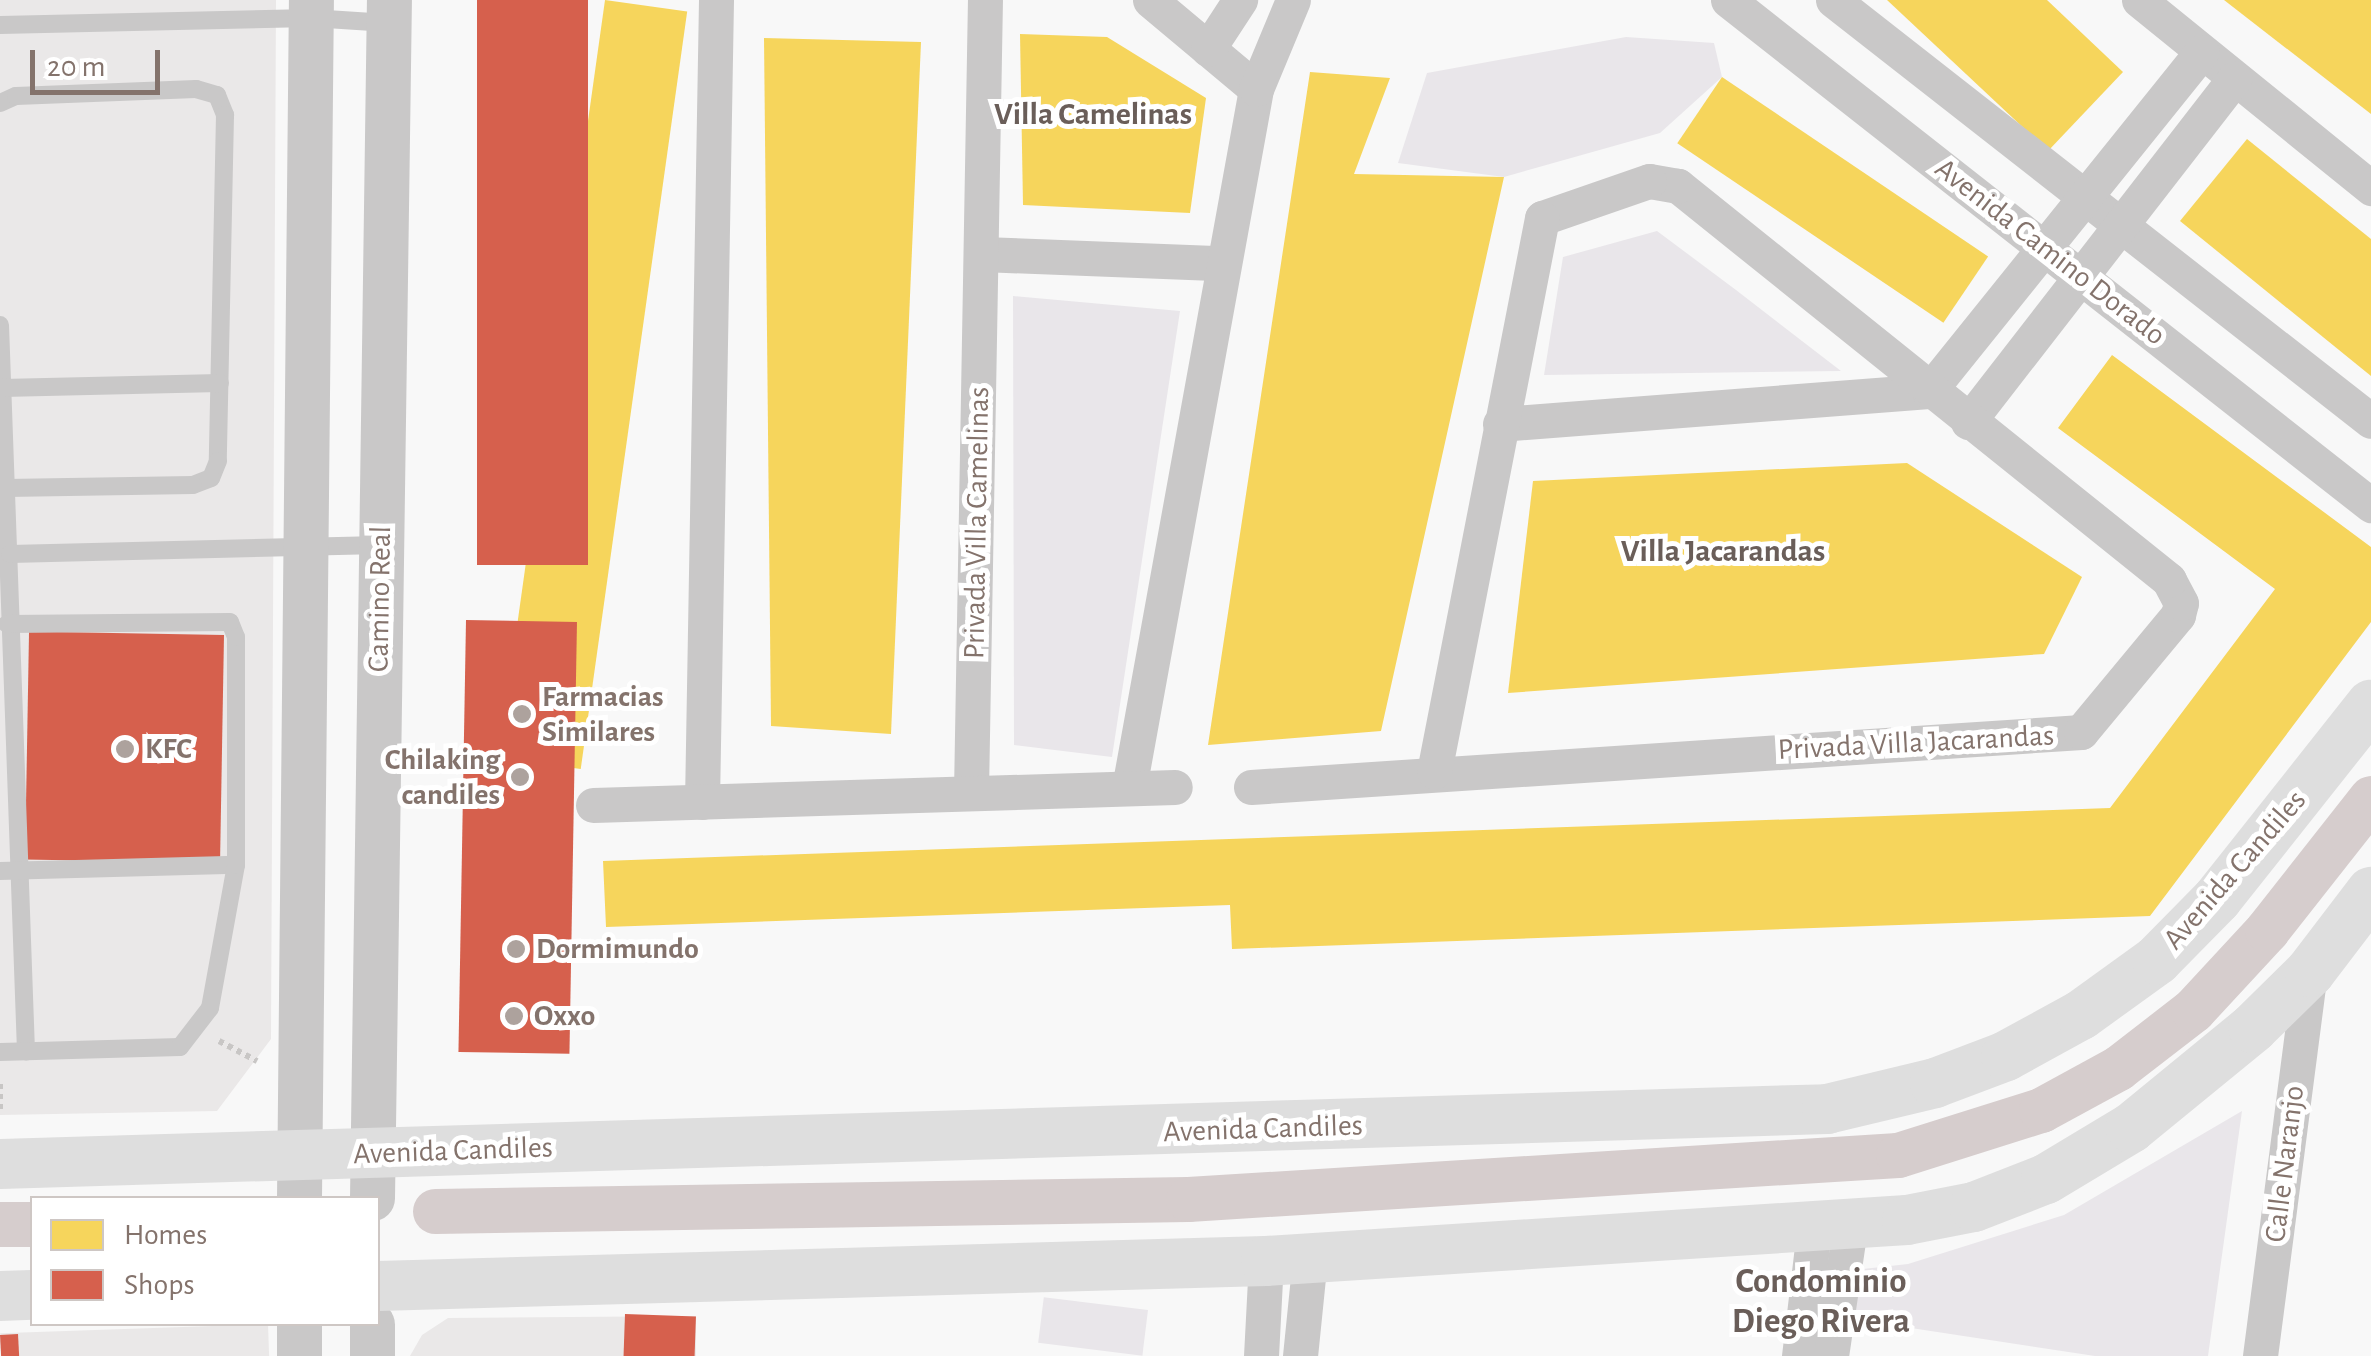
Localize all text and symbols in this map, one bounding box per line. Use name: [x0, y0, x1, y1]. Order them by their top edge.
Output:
scale bar: [35, 30, 165, 92]
text: 20 m: [47, 52, 105, 82]
district label: Villa Camelinas: [994, 95, 1192, 133]
street label: Avenida Camino Dorado: [1927, 151, 2173, 353]
street label: Privada Villa Camelinas: [957, 387, 997, 659]
street label: Camino Real: [361, 526, 399, 672]
district label: Villa Jacarandas: [1621, 532, 1825, 570]
place label: Farmacias Similares: [542, 679, 664, 750]
marker: Farmacias Similares: [511, 703, 533, 725]
street label: Privada Villa Jacarandas: [1777, 718, 2055, 768]
place label: KFC: [145, 731, 192, 767]
marker: KFC: [114, 738, 136, 760]
place label: Chilaking candiles: [385, 742, 500, 812]
marker: Chilaking candiles: [509, 766, 531, 788]
street label: Avenida Candiles: [2156, 783, 2314, 957]
place label: Dormimundo: [536, 931, 699, 967]
marker: Dormimundo: [505, 938, 527, 960]
place label: Oxxo: [534, 998, 595, 1034]
marker: Oxxo: [503, 1005, 525, 1027]
street label: Calle Naranjo: [2258, 1084, 2312, 1244]
street label: Avenida Candiles: [1163, 1108, 1363, 1150]
street label: Avenida Candiles: [353, 1130, 553, 1172]
legend: [30, 1196, 380, 1326]
text: Homes: [124, 1220, 207, 1250]
district label: Condominio Diego Rivera: [1732, 1261, 1910, 1343]
text: Shops: [124, 1270, 195, 1300]

